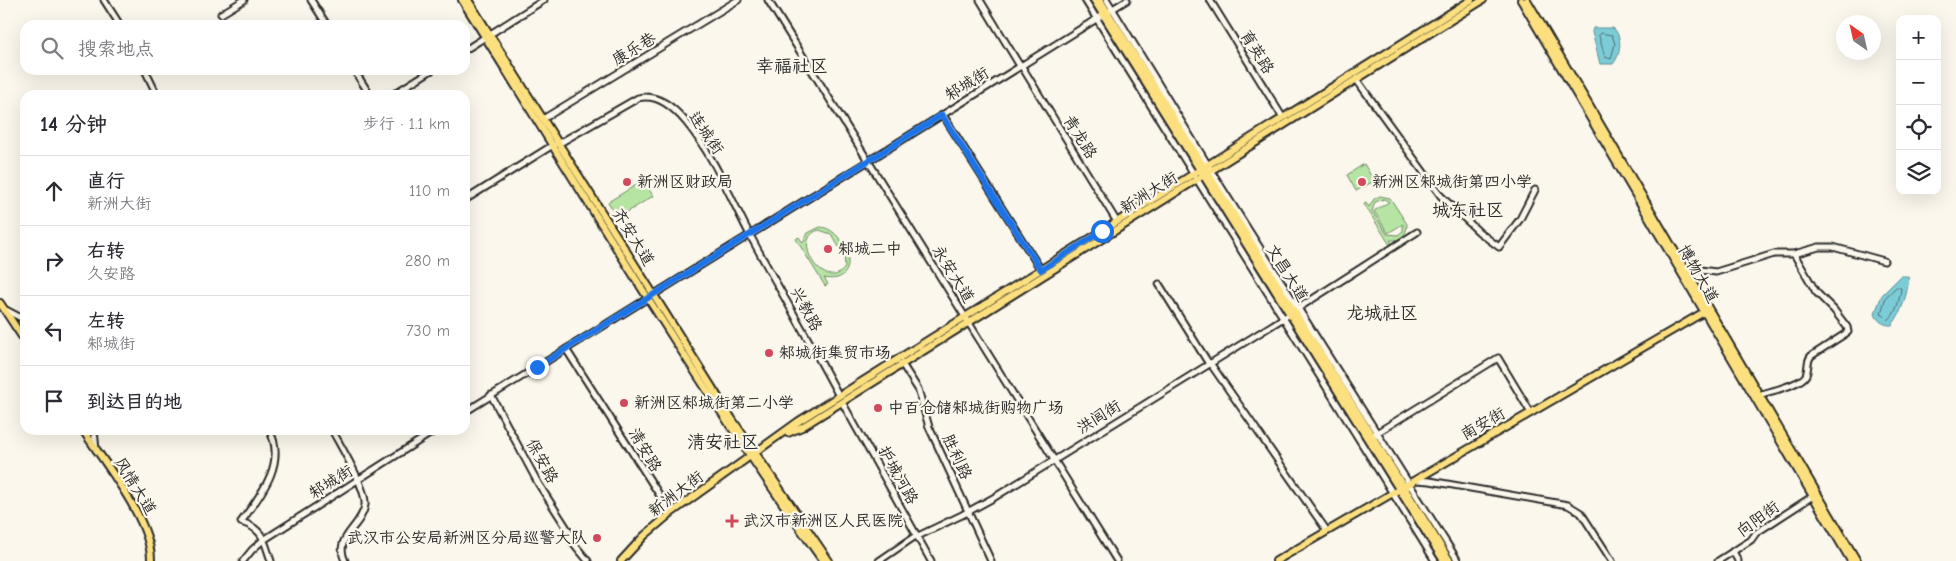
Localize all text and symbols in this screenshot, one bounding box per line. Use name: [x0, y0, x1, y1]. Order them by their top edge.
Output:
north arrow: [1836, 15, 1881, 60]
map controls: [1896, 15, 1941, 195]
button: +: [1896, 15, 1941, 60]
search box: [20, 20, 470, 75]
street label: 育英路: [1237, 27, 1277, 77]
street label: 康乐巷: [609, 29, 659, 69]
icon: search: [38, 34, 66, 62]
text: 搜索地点: [78, 38, 154, 60]
district label: 幸福社区: [756, 56, 828, 77]
button: −: [1896, 60, 1941, 105]
street label: 邾城街: [942, 64, 992, 104]
button: locate: [1896, 105, 1941, 150]
street label: 连城街: [685, 108, 727, 158]
text: 14 分钟: [40, 112, 107, 136]
street label: 青龙路: [1060, 112, 1100, 162]
text: 步行 · 1.1 km: [363, 115, 450, 133]
button: layers: [1896, 150, 1941, 195]
street label: 新洲大街: [1117, 168, 1181, 218]
text: 直行: [87, 170, 125, 192]
place label: 新洲区财政局: [637, 173, 733, 191]
place label: 新洲区邾城街第四小学: [1372, 173, 1532, 191]
marker: 新洲区财政局: [621, 176, 633, 188]
marker: 新洲区邾城街第四小学: [1356, 176, 1368, 188]
icon: ahead: [40, 177, 68, 205]
text: 110 m: [409, 182, 450, 200]
text: 新洲大街: [87, 195, 151, 213]
district label: 城东社区: [1432, 200, 1504, 221]
street label: 齐安大道: [608, 205, 658, 269]
route start: [1091, 220, 1114, 243]
text: 右转: [87, 240, 125, 262]
place label: 邾城二中: [838, 240, 902, 258]
street label: 文昌大道: [1262, 241, 1312, 305]
street label: 永安大道: [928, 242, 978, 306]
street label: 博物大道: [1674, 242, 1722, 306]
marker: 邾城二中: [822, 243, 834, 255]
icon: right: [40, 247, 68, 275]
text: 280 m: [405, 252, 450, 270]
text: 久安路: [87, 265, 135, 283]
street label: 兴教路: [786, 284, 826, 334]
district label: 龙城社区: [1346, 303, 1418, 324]
text: 左转: [87, 310, 125, 332]
icon: left: [40, 317, 68, 345]
text: 730 m: [406, 322, 450, 340]
text: 邾城街: [87, 335, 135, 353]
place label: 邾城街集贸市场: [779, 344, 891, 362]
marker: 邾城街集贸市场: [763, 347, 775, 359]
route end: [526, 356, 549, 379]
icon: arrive: [40, 387, 68, 415]
text: 到达目的地: [87, 391, 182, 413]
place label: 新洲区邾城街第二小学: [634, 394, 794, 412]
marker: 新洲区邾城街第二小学: [618, 397, 630, 409]
street label: 洪闾街: [1074, 397, 1124, 437]
place label: 中百仓储邾城街购物广场: [888, 399, 1064, 417]
marker: 中百仓储邾城街购物广场: [872, 402, 884, 414]
street label: 南安街: [1458, 404, 1508, 444]
street label: 清安路: [625, 425, 665, 475]
street label: 胜利路: [939, 431, 975, 483]
district label: 清安社区: [687, 432, 759, 453]
street label: 保安路: [522, 436, 562, 486]
street label: 护城河路: [875, 443, 921, 507]
street label: 风情大道: [110, 454, 160, 518]
street label: 邾城街: [306, 462, 356, 502]
street label: 新洲大街: [645, 468, 707, 520]
street label: 向阳街: [1733, 498, 1783, 540]
place label: 武汉市新洲区人民医院: [743, 512, 903, 530]
marker: 武汉市新洲区人民医院: [725, 514, 739, 528]
place label: 武汉市公安局新洲区分局巡警大队: [347, 529, 587, 547]
marker: 武汉市公安局新洲区分局巡警大队: [591, 532, 603, 544]

